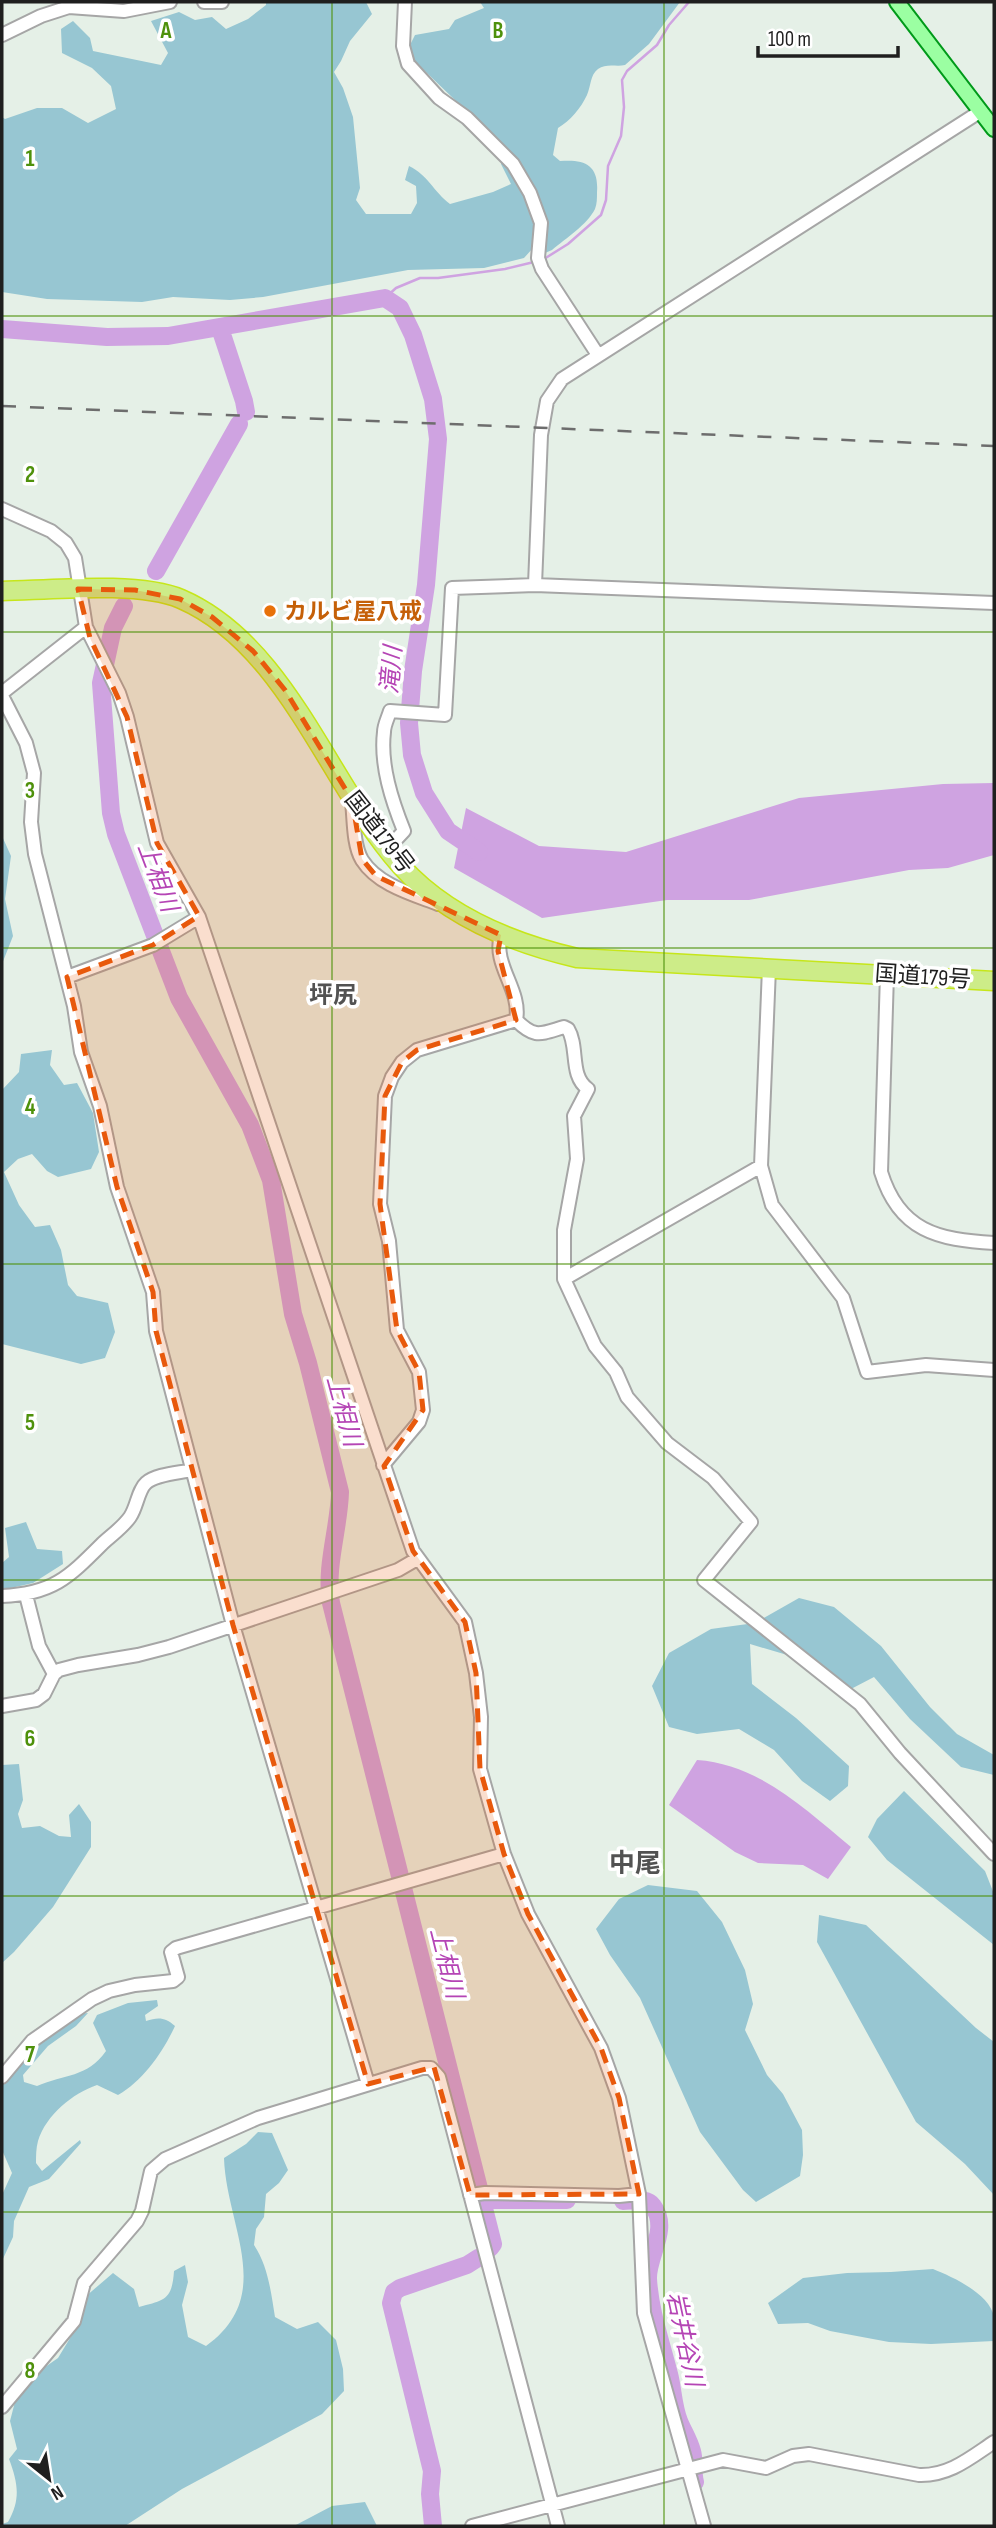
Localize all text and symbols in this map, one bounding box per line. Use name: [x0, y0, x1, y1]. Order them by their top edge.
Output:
scale bar: [758, 14, 898, 58]
text: A: [160, 17, 173, 45]
text: B: [493, 17, 504, 45]
text: 100 m: [768, 27, 811, 52]
text: 1: [25, 145, 35, 173]
text: 2: [25, 461, 35, 489]
place label: カルビ屋八戒: [284, 598, 422, 626]
marker: カルビ屋八戒: [262, 603, 278, 619]
water label: 滝川: [375, 642, 408, 695]
text: 3: [25, 777, 35, 805]
street label: 国道179号: [339, 786, 420, 879]
water label: 上相川: [131, 838, 185, 919]
street label: 国道179号: [874, 960, 972, 994]
district label: 坪尻: [309, 981, 357, 1010]
text: 4: [25, 1093, 36, 1121]
water label: 上相川: [320, 1373, 368, 1453]
text: 5: [25, 1409, 35, 1437]
text: 6: [25, 1725, 35, 1753]
district label: 中尾: [609, 1849, 661, 1880]
water label: 上相川: [424, 1925, 470, 2004]
text: 7: [25, 2041, 35, 2069]
water label: 岩井谷川: [660, 2289, 709, 2392]
text: 8: [25, 2357, 36, 2385]
north arrow: [14, 2444, 84, 2514]
text: N: [47, 2480, 67, 2505]

